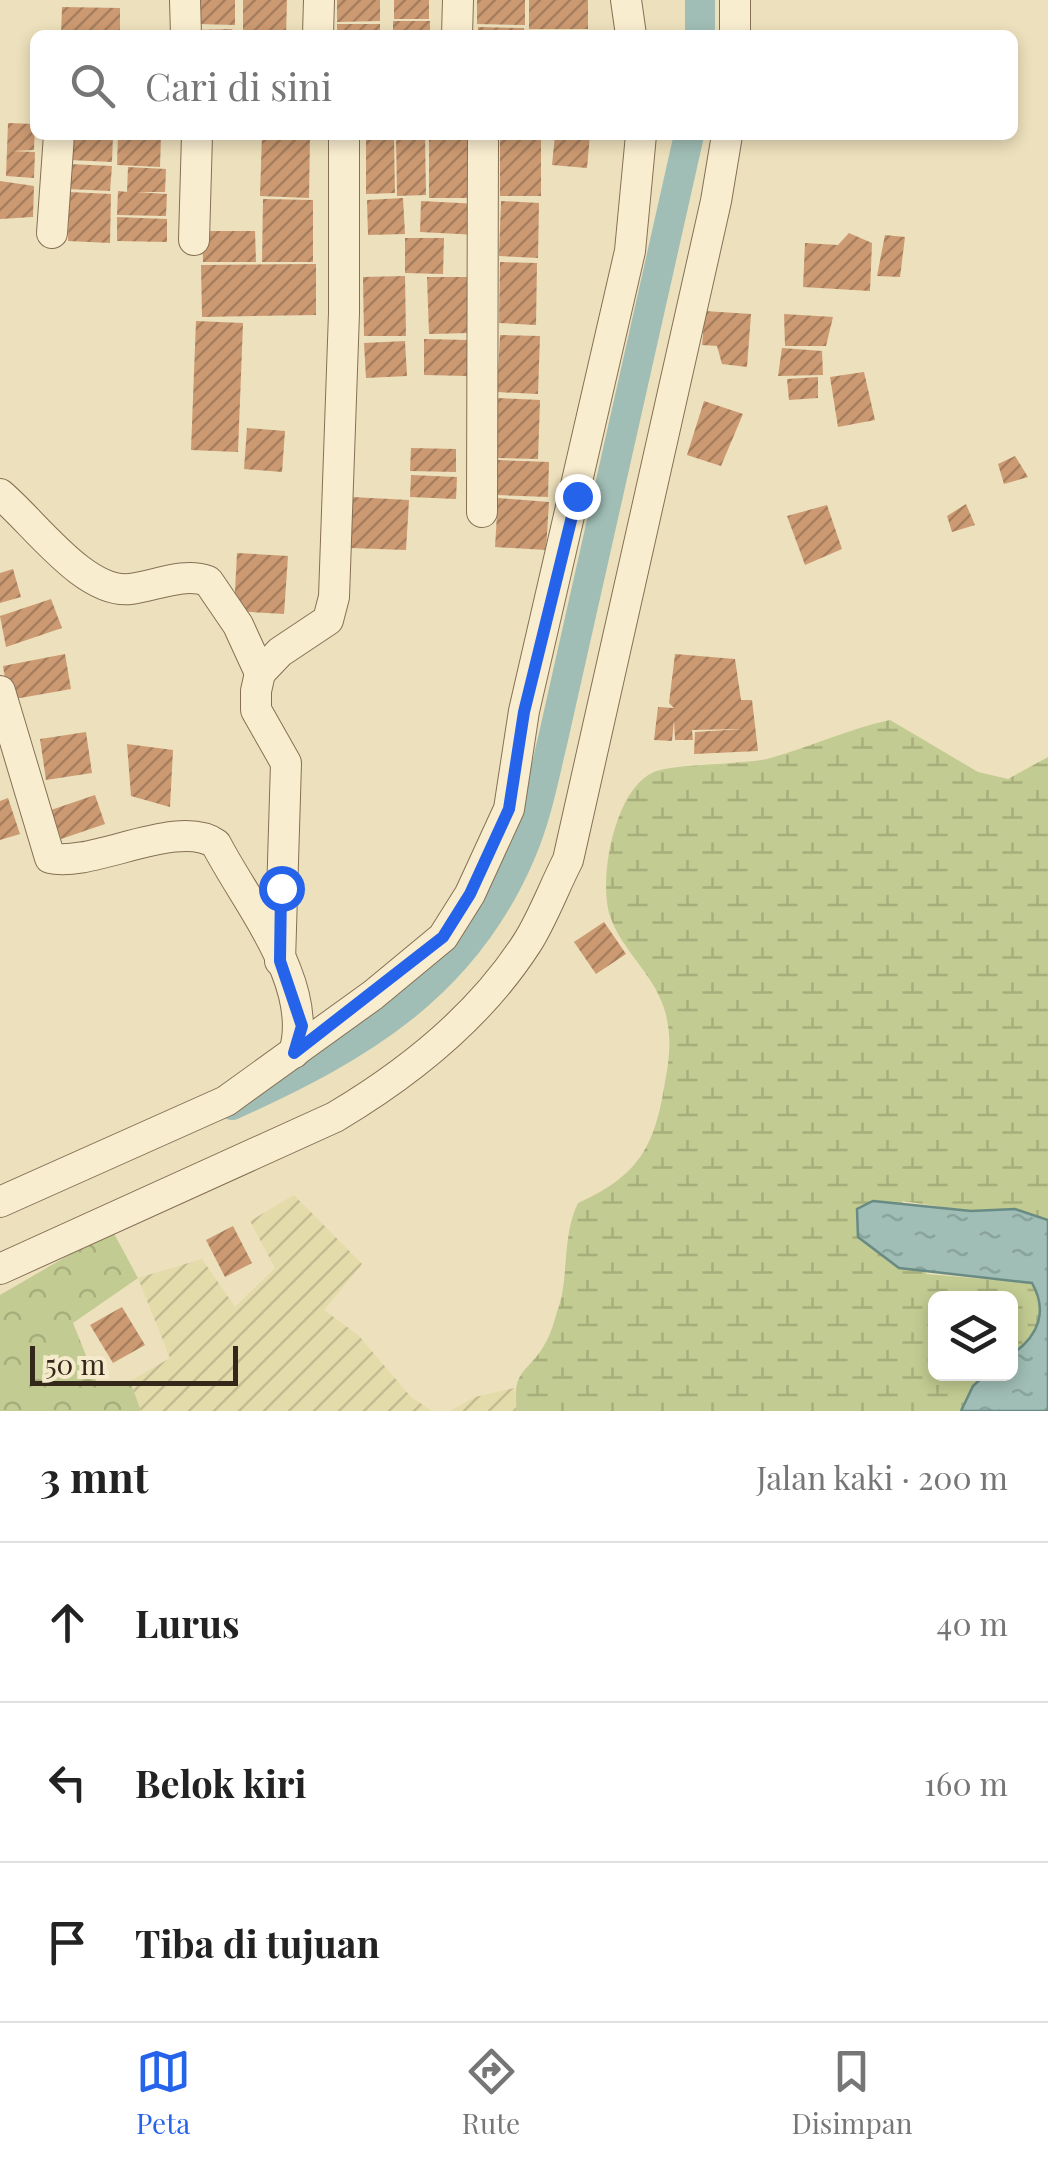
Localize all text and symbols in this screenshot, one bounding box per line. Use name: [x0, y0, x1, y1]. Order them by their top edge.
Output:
search box: [30, 30, 1018, 140]
icon: search: [65, 58, 120, 113]
text: Cari di sini: [145, 60, 332, 111]
route end: [555, 474, 601, 520]
route start: [259, 866, 305, 912]
map controls: [928, 1291, 1018, 1381]
button: layers: [928, 1291, 1018, 1381]
scale bar: [30, 1341, 238, 1386]
text: 50 m: [45, 1345, 105, 1382]
text: 3 mnt: [40, 1448, 149, 1504]
text: Jalan kaki · 200 m: [756, 1455, 1008, 1498]
icon: ahead: [40, 1595, 95, 1650]
text: Lurus: [135, 1597, 240, 1648]
text: 40 m: [937, 1601, 1008, 1644]
icon: left: [40, 1755, 95, 1810]
text: Belok kiri: [135, 1757, 307, 1808]
text: 160 m: [924, 1761, 1008, 1804]
icon: arrive: [40, 1915, 95, 1970]
text: Tiba di tujuan: [135, 1917, 380, 1968]
tab: Peta: [136, 2044, 191, 2141]
tab: Rute: [462, 2044, 520, 2141]
tab: Disimpan: [791, 2044, 912, 2141]

